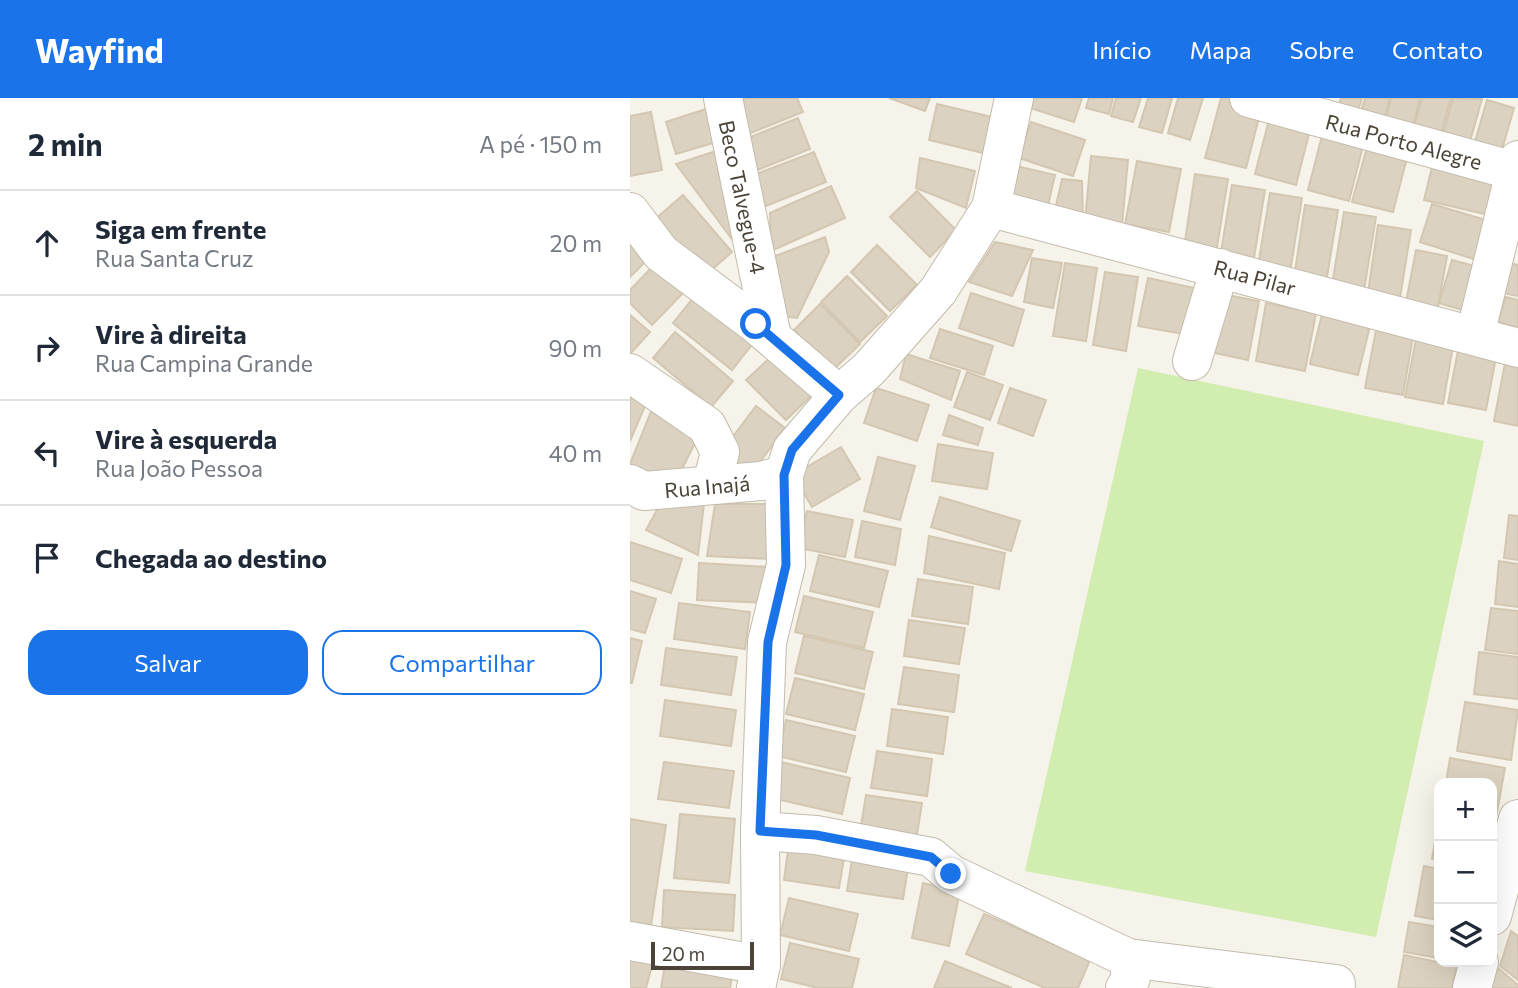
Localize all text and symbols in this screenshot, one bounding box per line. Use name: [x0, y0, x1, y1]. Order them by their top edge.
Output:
text: Wayfind: [35, 29, 164, 70]
text: Início: [1093, 35, 1152, 64]
text: Mapa: [1190, 35, 1252, 64]
text: Sobre: [1290, 35, 1354, 64]
text: Contato: [1392, 35, 1483, 64]
street label: Rua Porto Alegre: [1323, 108, 1485, 174]
street label: Beco Talvegue-4: [714, 118, 772, 277]
text: 2 min: [28, 125, 103, 162]
text: A pé · 150 m: [479, 130, 602, 158]
text: Siga em frente: [95, 213, 266, 244]
icon: ahead: [28, 224, 66, 262]
text: 20 m: [550, 229, 602, 257]
text: Rua Santa Cruz: [95, 244, 253, 272]
street label: Rua Pilar: [1211, 254, 1299, 300]
route start: [740, 308, 771, 339]
text: Vire à direita: [95, 318, 247, 349]
icon: right: [28, 329, 66, 367]
text: 90 m: [549, 334, 602, 362]
text: Rua Campina Grande: [95, 349, 313, 377]
text: Vire à esquerda: [95, 423, 277, 454]
icon: left: [28, 434, 66, 472]
text: 40 m: [549, 439, 602, 467]
text: Rua João Pessoa: [95, 454, 263, 482]
street label: Rua Inajá: [663, 470, 751, 502]
icon: arrive: [28, 539, 66, 577]
text: Chegada ao destino: [95, 542, 327, 573]
button: Salvar: [28, 630, 308, 695]
button: Compartilhar: [322, 630, 602, 695]
map controls: [1434, 778, 1497, 967]
button: +: [1434, 778, 1497, 841]
button: −: [1434, 841, 1497, 904]
route end: [935, 858, 966, 889]
button: layers: [1434, 904, 1497, 967]
scale bar: [651, 939, 754, 971]
text: 20 m: [662, 942, 705, 965]

